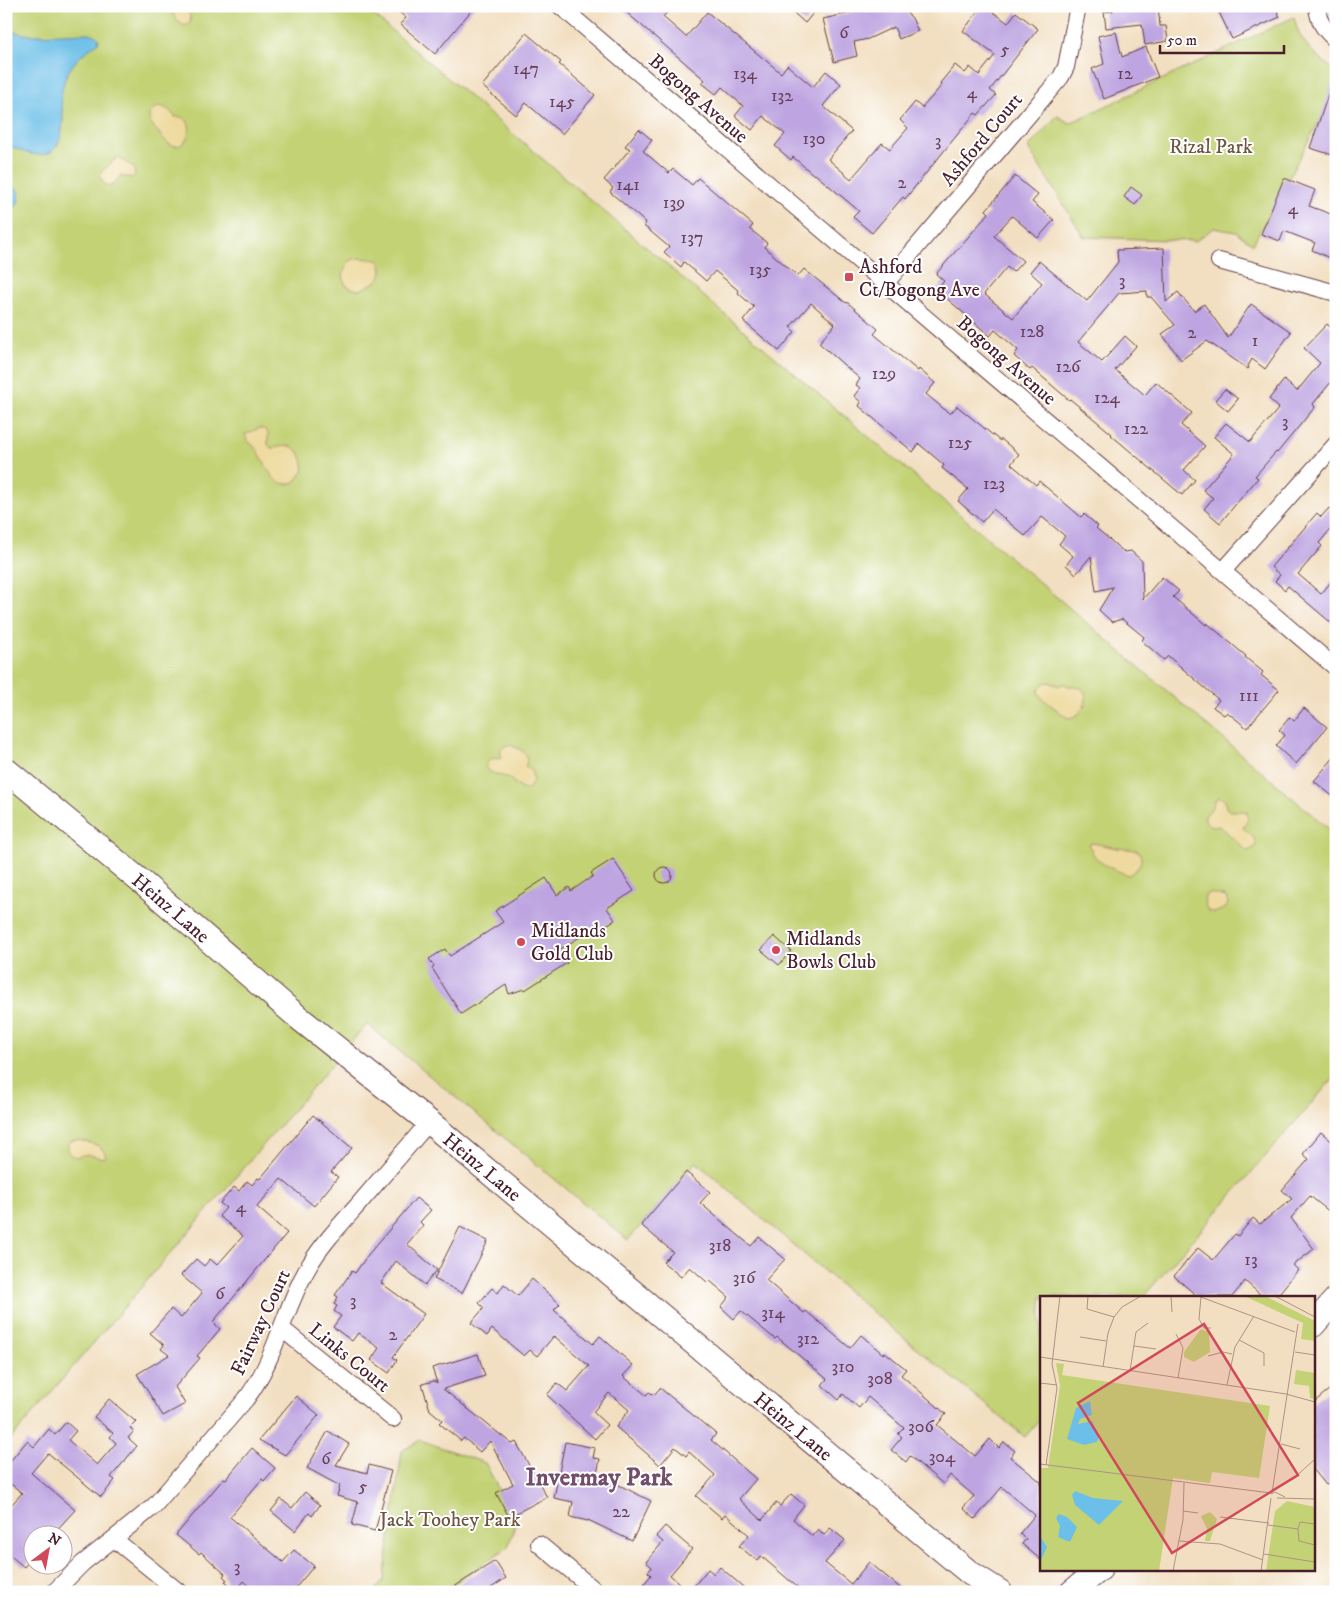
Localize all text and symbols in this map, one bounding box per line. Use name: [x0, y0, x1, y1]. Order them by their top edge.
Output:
house number: 6: [839, 22, 849, 44]
scale bar: [1160, 22, 1283, 54]
text: 50 m: [1167, 31, 1197, 50]
house number: 5: [1001, 39, 1010, 61]
street label: Bogong Avenue: [643, 49, 753, 149]
house number: 147: [513, 58, 539, 80]
house number: 134: [733, 63, 757, 85]
house number: 12: [1117, 63, 1133, 85]
house number: 4: [967, 82, 978, 104]
house number: 132: [771, 85, 793, 107]
street label: Ashford Court: [936, 88, 1028, 192]
house number: 145: [549, 91, 575, 113]
house number: 130: [802, 128, 826, 150]
house number: 3: [935, 130, 941, 152]
park label: Rizal Park: [1169, 135, 1253, 160]
house number: 2: [898, 172, 907, 194]
house number: 141: [616, 174, 640, 196]
house number: 139: [663, 192, 685, 214]
house number: 4: [1288, 198, 1299, 220]
house number: 137: [681, 227, 703, 249]
place label: Ashford Ct/Bogong Ave: [859, 255, 980, 303]
house number: 135: [749, 259, 771, 281]
house number: 3: [1119, 270, 1125, 292]
marker: Ashford Ct/Bogong Ave: [843, 271, 855, 283]
street label: Bogong Avenue: [951, 311, 1061, 411]
house number: 128: [1020, 321, 1044, 343]
house number: 2: [1188, 322, 1197, 344]
house number: 1: [1252, 330, 1258, 352]
house number: 126: [1056, 356, 1081, 378]
house number: 129: [872, 363, 896, 385]
house number: 124: [1094, 387, 1121, 409]
house number: 3: [1282, 411, 1288, 433]
house number: 122: [1124, 418, 1148, 440]
house number: 125: [948, 432, 972, 454]
house number: 123: [983, 473, 1005, 495]
house number: 111: [1239, 685, 1259, 707]
street label: Heinz Lane: [126, 868, 214, 949]
place label: Midlands Gold Club: [531, 919, 613, 967]
place label: Midlands Bowls Club: [786, 927, 876, 975]
marker: Midlands Gold Club: [515, 936, 527, 948]
marker: Midlands Bowls Club: [770, 944, 782, 956]
street label: Heinz Lane: [437, 1128, 526, 1208]
house number: 4: [236, 1196, 247, 1218]
house number: 318: [709, 1235, 731, 1257]
house number: 13: [1244, 1249, 1258, 1271]
street label: Fairway Court: [226, 1266, 297, 1380]
house number: 316: [733, 1267, 756, 1289]
house number: 6: [215, 1283, 225, 1305]
house number: 3: [350, 1290, 356, 1312]
inset map: [1040, 1296, 1314, 1570]
house number: 314: [761, 1302, 785, 1324]
street label: Links Court: [303, 1318, 395, 1399]
house number: 2: [389, 1324, 398, 1346]
house number: 312: [797, 1328, 819, 1350]
house number: 310: [832, 1356, 854, 1378]
house number: 308: [867, 1368, 893, 1390]
street label: Heinz Lane: [748, 1387, 837, 1467]
house number: 306: [908, 1416, 935, 1438]
house number: 304: [929, 1446, 956, 1468]
house number: 6: [321, 1448, 331, 1470]
district label: Invermay Park: [525, 1462, 673, 1493]
house number: 5: [359, 1476, 368, 1498]
house number: 22: [612, 1501, 630, 1523]
park label: Jack Toohey Park: [377, 1508, 521, 1533]
north arrow: [22, 1526, 72, 1576]
text: N: [45, 1529, 64, 1551]
house number: 3: [234, 1556, 240, 1578]

